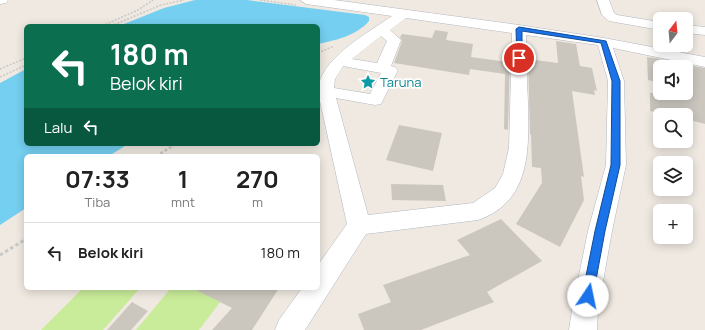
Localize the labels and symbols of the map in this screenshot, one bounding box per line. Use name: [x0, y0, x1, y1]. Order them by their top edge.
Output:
north arrow: [653, 12, 693, 52]
pin: [502, 41, 536, 75]
place icon: Taruna: [359, 73, 377, 91]
place label: Taruna: [380, 73, 421, 91]
position arrow: [567, 275, 609, 317]

